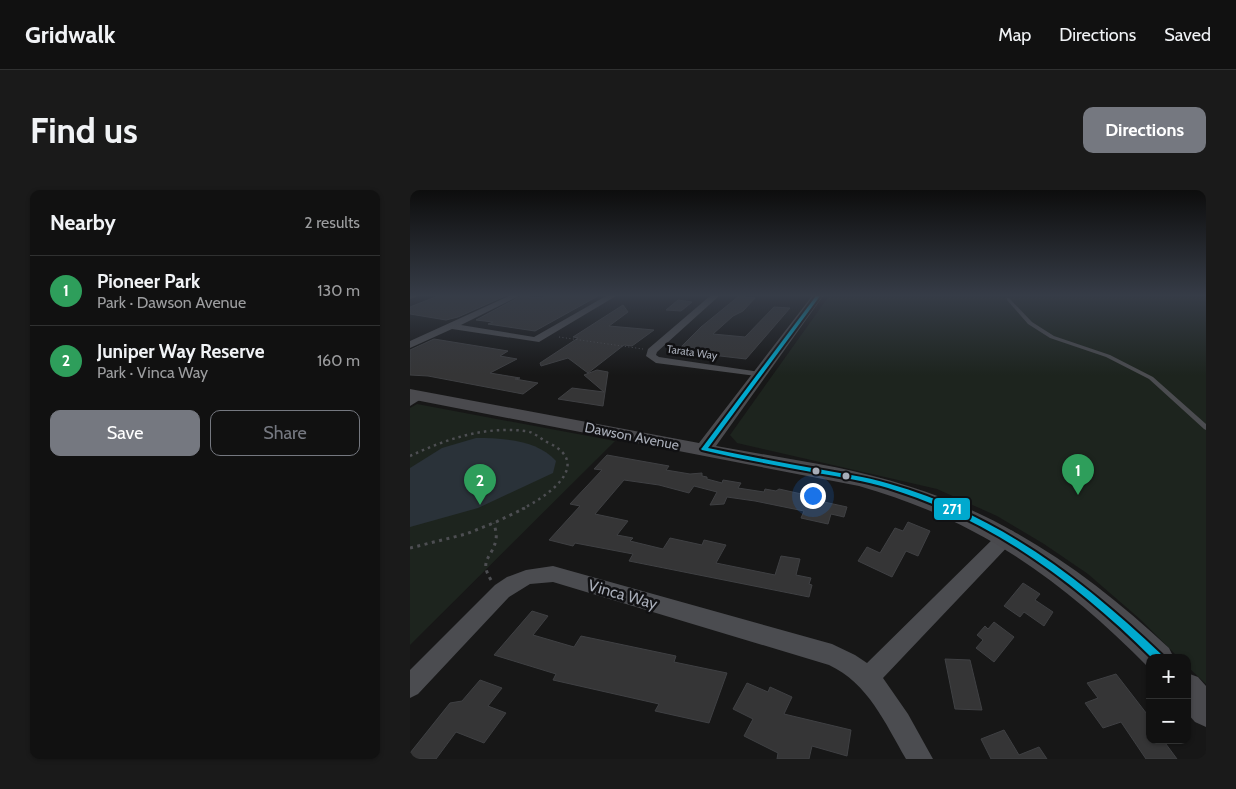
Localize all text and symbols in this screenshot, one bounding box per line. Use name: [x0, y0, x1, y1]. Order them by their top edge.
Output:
text: Gridwalk: [25, 20, 115, 49]
text: Map: [998, 24, 1031, 46]
text: Directions: [1059, 24, 1136, 46]
text: Saved: [1164, 24, 1211, 46]
button: Directions: [1083, 107, 1206, 153]
text: Find us: [30, 109, 138, 152]
text: Nearby: [50, 210, 116, 235]
text: 2 results: [304, 213, 360, 232]
text: Pioneer Park: [97, 270, 200, 293]
text: 1: [63, 281, 69, 300]
text: 130 m: [317, 281, 360, 300]
text: Park · Dawson Avenue: [97, 293, 246, 312]
text: Juniper Way Reserve: [97, 340, 264, 363]
street label: Tarata Way: [666, 342, 719, 363]
text: 2: [62, 351, 70, 370]
text: 160 m: [317, 351, 360, 370]
text: Park · Vinca Way: [97, 363, 208, 382]
button: Save: [50, 410, 200, 456]
button: Share: [210, 410, 360, 456]
street label: Dawson Avenue: [583, 418, 681, 454]
pin: 1: [1062, 454, 1094, 495]
pin: 2: [464, 464, 496, 505]
unlabelled marker: [811, 466, 821, 476]
unlabelled marker: [841, 471, 851, 481]
your location: [800, 483, 826, 509]
line badge: 271: [933, 497, 971, 521]
text: 271: [942, 500, 962, 518]
street label: Vinca Way: [586, 576, 660, 613]
map controls: [1146, 654, 1191, 744]
button: +: [1146, 654, 1191, 699]
button: −: [1146, 699, 1191, 744]

